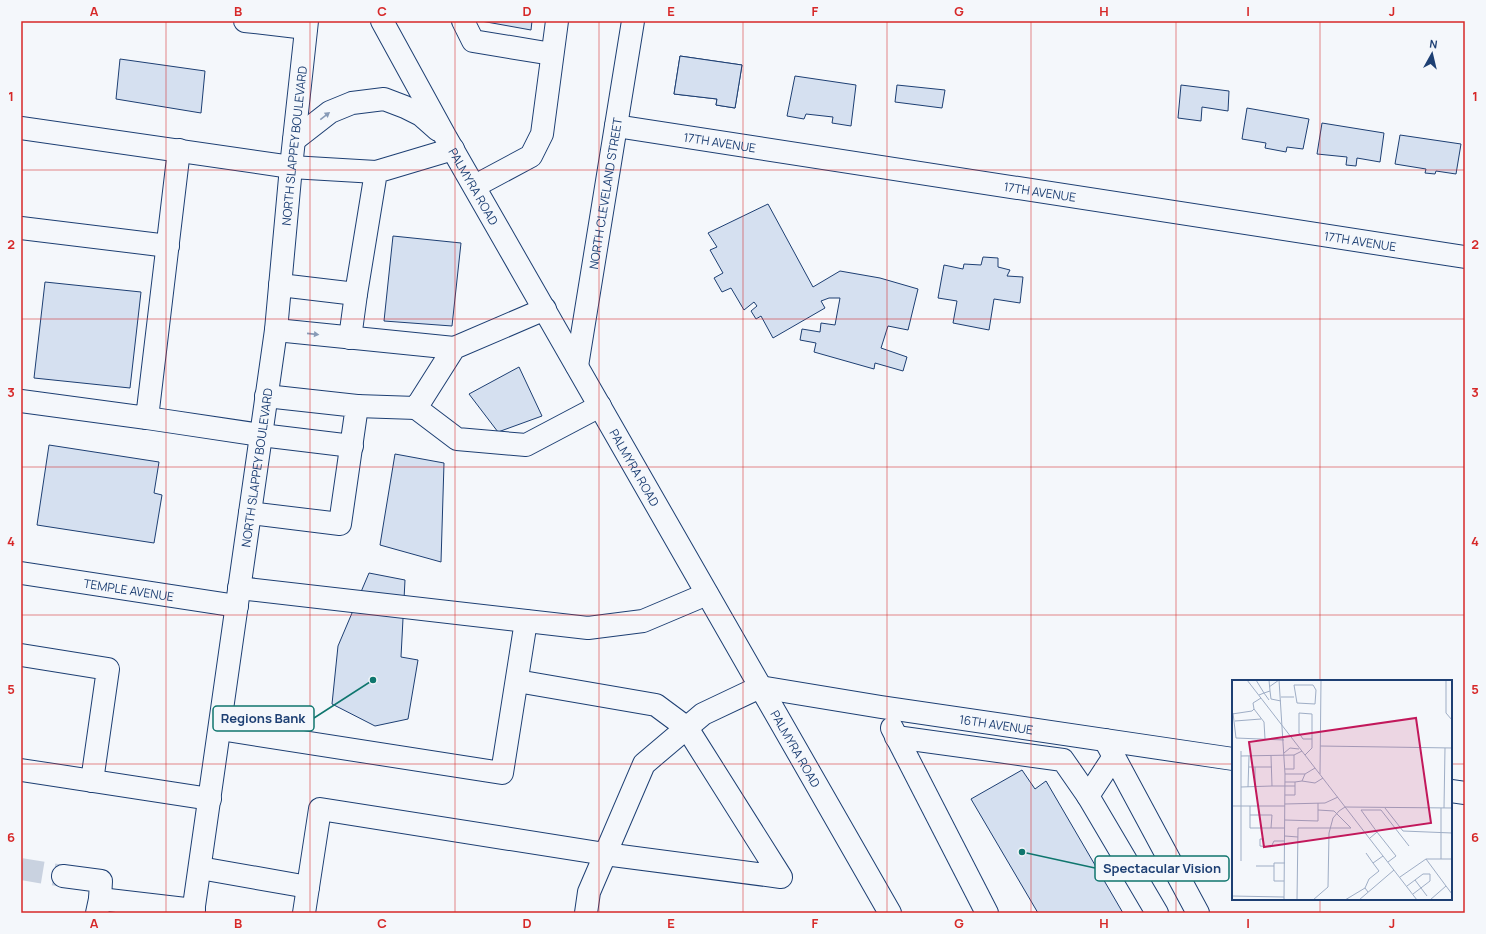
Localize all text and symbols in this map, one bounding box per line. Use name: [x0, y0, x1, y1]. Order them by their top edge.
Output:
text: A: [90, 2, 99, 20]
text: B: [234, 2, 242, 20]
text: C: [377, 2, 387, 20]
text: D: [522, 2, 532, 20]
text: E: [667, 2, 675, 20]
text: F: [812, 2, 819, 20]
text: G: [954, 2, 964, 20]
text: H: [1099, 2, 1109, 20]
text: I: [1246, 2, 1250, 20]
text: J: [1389, 2, 1395, 20]
north arrow: [1412, 34, 1452, 74]
text: N: [1429, 36, 1439, 52]
street label: NORTH SLAPPEY BOULEVARD: [277, 65, 311, 226]
text: 1: [8, 87, 14, 105]
text: 1: [1472, 87, 1478, 105]
one-way arrow: [319, 112, 330, 121]
street label: NORTH CLEVELAND STREET: [584, 115, 626, 270]
street label: 17TH AVENUE: [682, 128, 757, 156]
street label: PALMYRA ROAD: [445, 144, 503, 228]
street label: 17TH AVENUE: [1003, 177, 1077, 205]
street label: 17TH AVENUE: [1323, 227, 1398, 255]
text: 2: [7, 235, 15, 253]
text: 2: [1471, 235, 1479, 253]
one-way arrow: [307, 330, 319, 337]
text: 3: [7, 383, 15, 401]
text: 3: [1471, 383, 1479, 401]
street label: NORTH SLAPPEY BOULEVARD: [237, 387, 276, 548]
street label: PALMYRA ROAD: [606, 426, 664, 509]
text: 4: [7, 532, 15, 550]
text: 4: [1471, 532, 1479, 550]
street label: TEMPLE AVENUE: [82, 574, 175, 605]
text: 5: [7, 680, 15, 698]
inset map: [1232, 680, 1452, 900]
text: 5: [1471, 680, 1479, 698]
callout: Regions Bank: [213, 706, 314, 731]
street label: PALMYRA ROAD: [767, 707, 825, 790]
text: Regions Bank: [221, 709, 306, 727]
street label: 16TH AVENUE: [958, 710, 1034, 738]
text: 6: [7, 828, 15, 846]
text: 6: [1471, 828, 1479, 846]
callout: Spectacular Vision: [1095, 856, 1229, 881]
text: Spectacular Vision: [1103, 859, 1221, 877]
text: A: [90, 914, 99, 932]
text: B: [234, 914, 242, 932]
text: C: [377, 914, 387, 932]
text: D: [522, 914, 532, 932]
text: E: [667, 914, 675, 932]
text: F: [812, 914, 819, 932]
text: G: [954, 914, 964, 932]
text: H: [1099, 914, 1109, 932]
text: I: [1246, 914, 1250, 932]
text: J: [1389, 914, 1395, 932]

